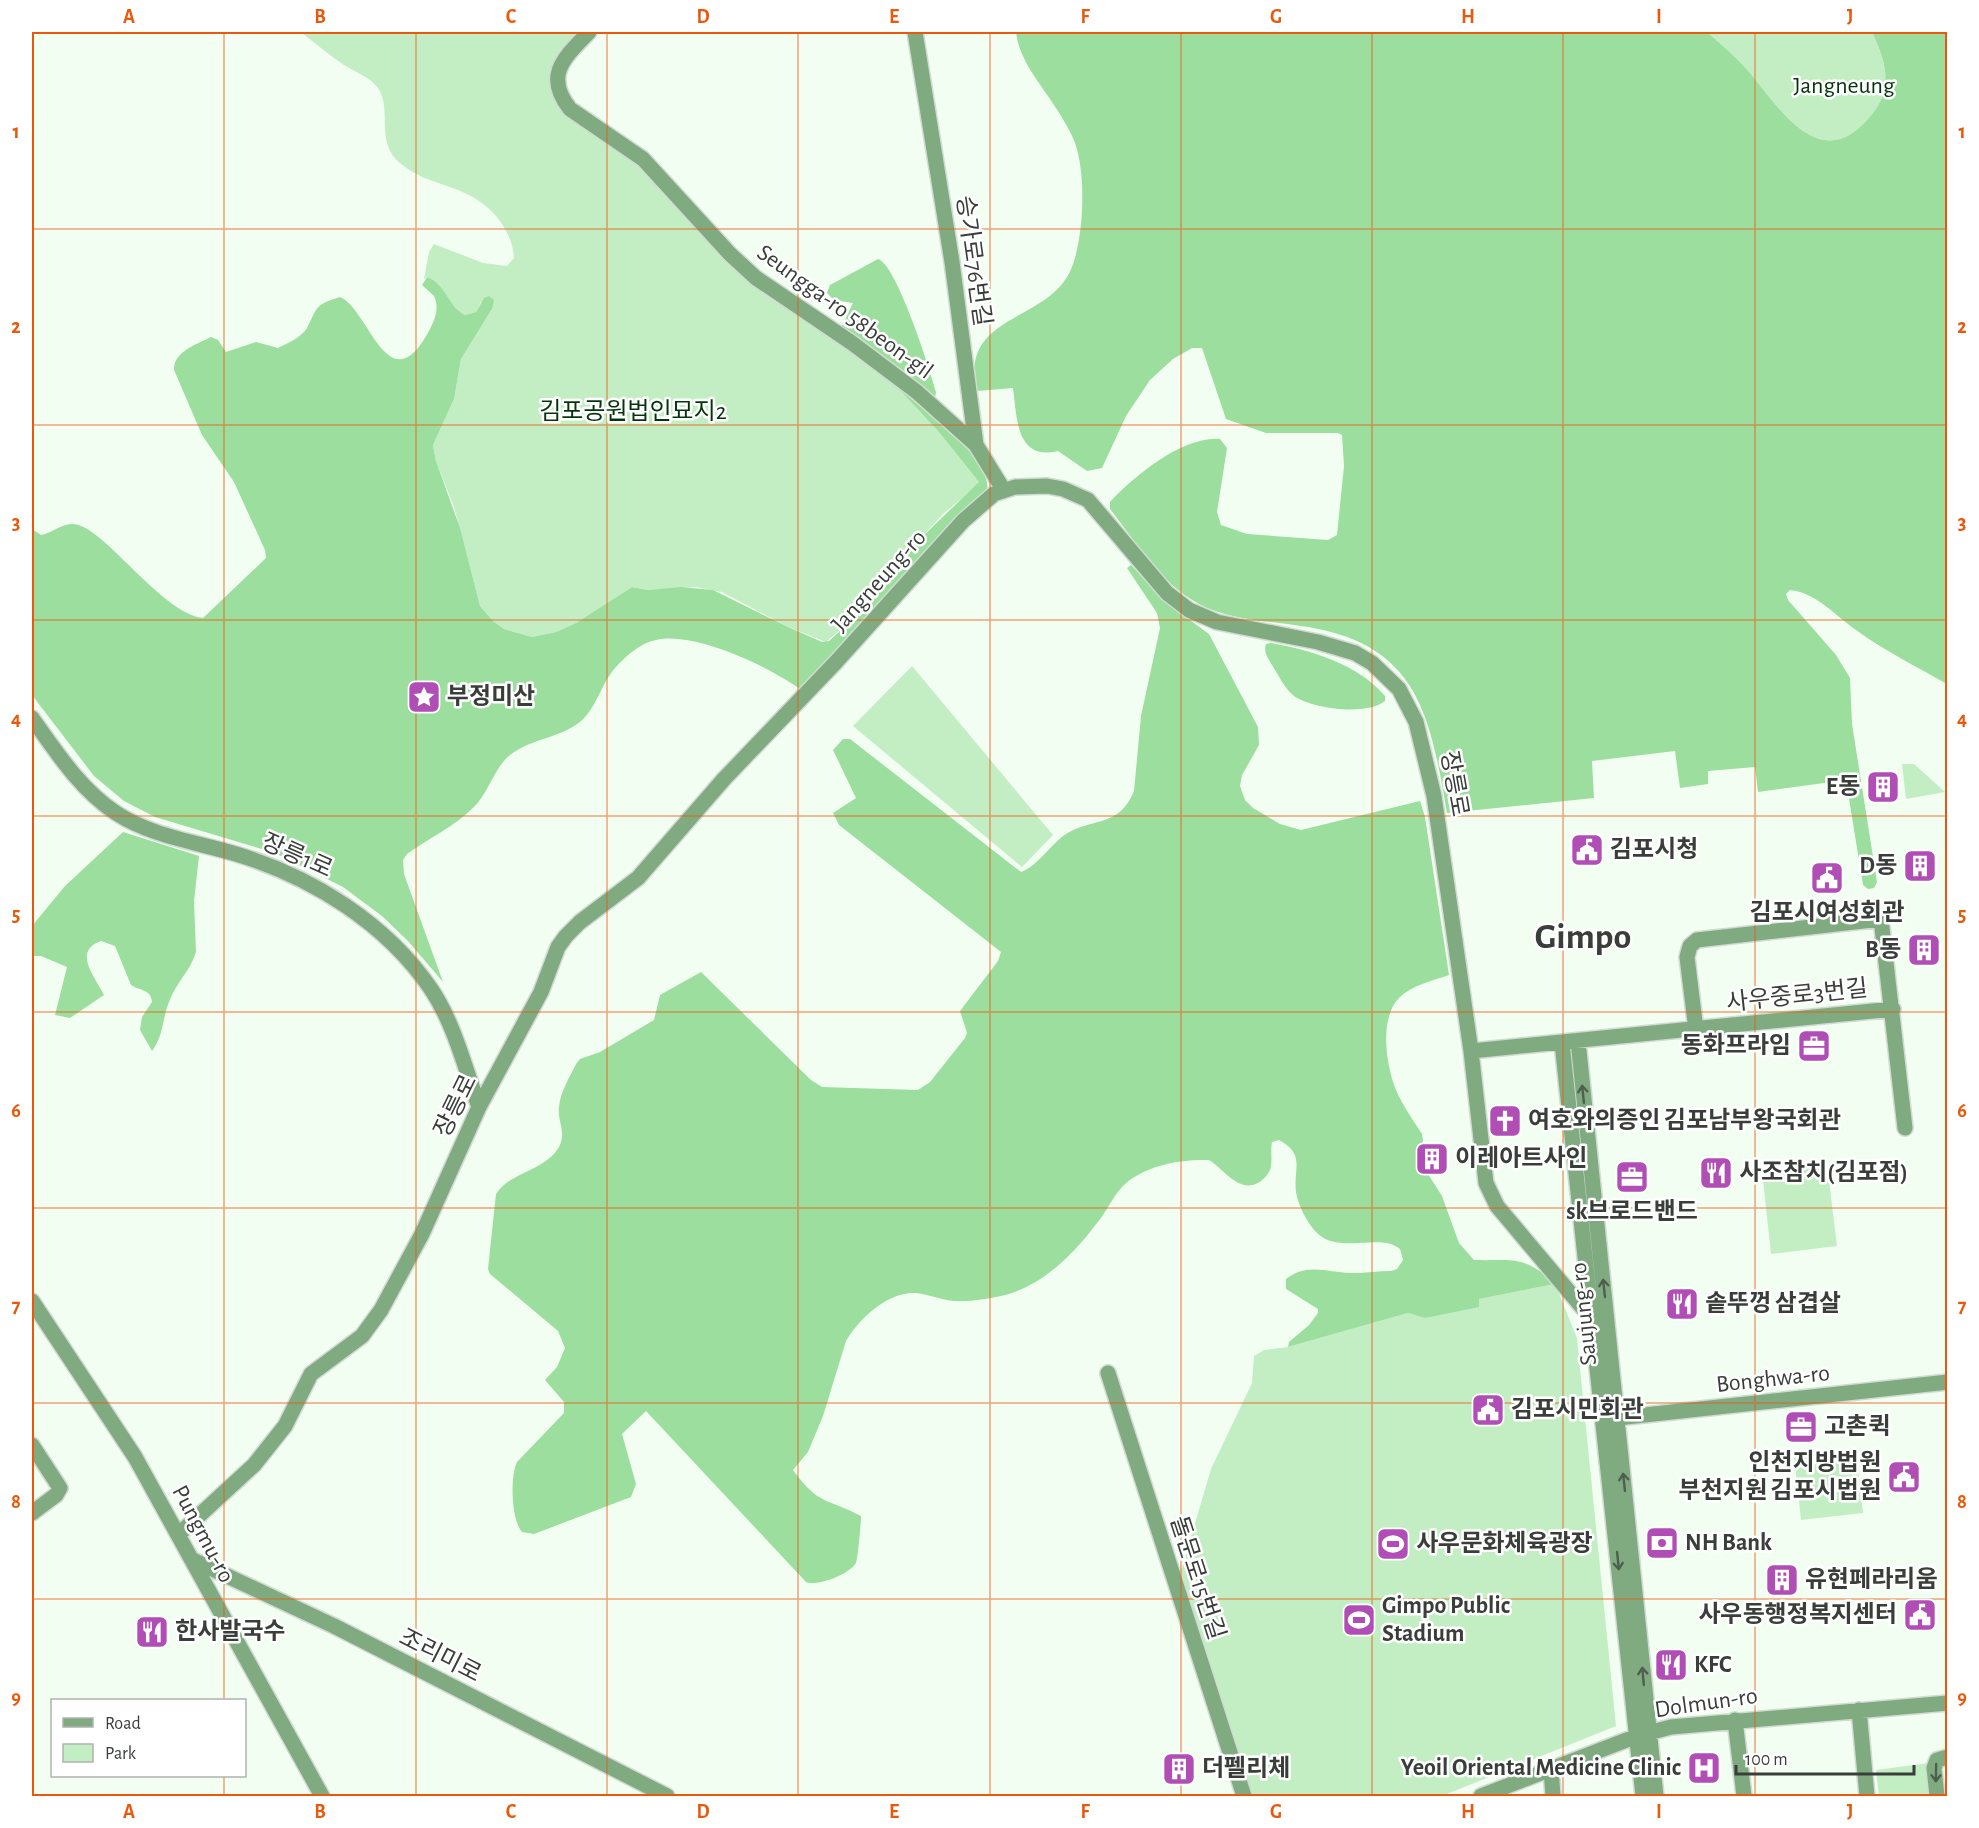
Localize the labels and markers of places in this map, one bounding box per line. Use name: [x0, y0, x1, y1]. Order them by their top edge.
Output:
place icon: 부정미산: [406, 679, 442, 715]
place label: 부정미산: [447, 683, 535, 709]
building icon: E동: [1865, 769, 1901, 805]
place label: E동: [1826, 774, 1860, 799]
public building icon: 김포시청: [1569, 832, 1605, 868]
place label: 김포시청: [1610, 836, 1698, 862]
building icon: D동: [1902, 848, 1938, 884]
place label: D동: [1859, 853, 1897, 878]
public building icon: 김포시여성회관: [1809, 860, 1845, 896]
place label: 김포시여성회관: [1750, 899, 1904, 925]
building icon: B동: [1906, 932, 1942, 968]
place label: B동: [1865, 937, 1901, 962]
office icon: 동화프라임: [1796, 1028, 1832, 1064]
place label: 동화프라임: [1681, 1032, 1791, 1058]
church icon: 여호와의증인 김포남부왕국회관: [1487, 1103, 1523, 1139]
place label: 여호와의증인 김포남부왕국회관: [1528, 1107, 1841, 1133]
building icon: 이레아트사인: [1414, 1141, 1450, 1177]
place label: 이레아트사인: [1455, 1145, 1587, 1171]
restaurant icon: 사조참치(김포점): [1698, 1155, 1734, 1191]
office icon: sk브로드밴드: [1614, 1159, 1650, 1195]
place label: 사조참치(김포점): [1739, 1159, 1908, 1185]
place label: sk브로드밴드: [1566, 1199, 1698, 1224]
restaurant icon: 솥뚜껑 삼겹살: [1664, 1286, 1700, 1322]
place label: 솥뚜껑 삼겹살: [1705, 1290, 1841, 1316]
public building icon: 김포시민회관: [1470, 1392, 1506, 1428]
place label: 김포시민회관: [1511, 1396, 1643, 1422]
office icon: 고촌퀵: [1783, 1409, 1819, 1445]
place label: 고촌퀵: [1824, 1413, 1890, 1439]
place label: 인천지방법원 부천지원 김포시법원: [1679, 1449, 1881, 1503]
public building icon: 인천지방법원 부천지원 김포시법원: [1886, 1459, 1922, 1495]
bank icon: NH Bank: [1644, 1525, 1680, 1561]
sports icon: 사우문화체육광장: [1375, 1526, 1411, 1562]
place label: 사우문화체육광장: [1416, 1530, 1593, 1556]
place label: NH Bank: [1685, 1531, 1772, 1555]
building icon: 유현페라리움: [1764, 1562, 1800, 1598]
place label: 유현페라리움: [1805, 1566, 1937, 1592]
place label: Gimpo Public Stadium: [1382, 1594, 1510, 1646]
public building icon: 사우동행정복지센터: [1902, 1597, 1938, 1633]
place label: 사우동행정복지센터: [1698, 1601, 1897, 1627]
sports icon: Gimpo Public Stadium: [1341, 1602, 1377, 1638]
restaurant icon: 한사발국수: [134, 1614, 170, 1650]
place label: 한사발국수: [175, 1618, 285, 1644]
restaurant icon: KFC: [1653, 1647, 1689, 1683]
place label: KFC: [1694, 1653, 1732, 1677]
hospital icon: Yeoil Oriental Medicine Clinic: [1686, 1750, 1722, 1786]
building icon: 더펠리체: [1161, 1751, 1197, 1787]
place label: 더펠리체: [1202, 1755, 1290, 1781]
place label: Yeoil Oriental Medicine Clinic: [1401, 1756, 1681, 1780]

